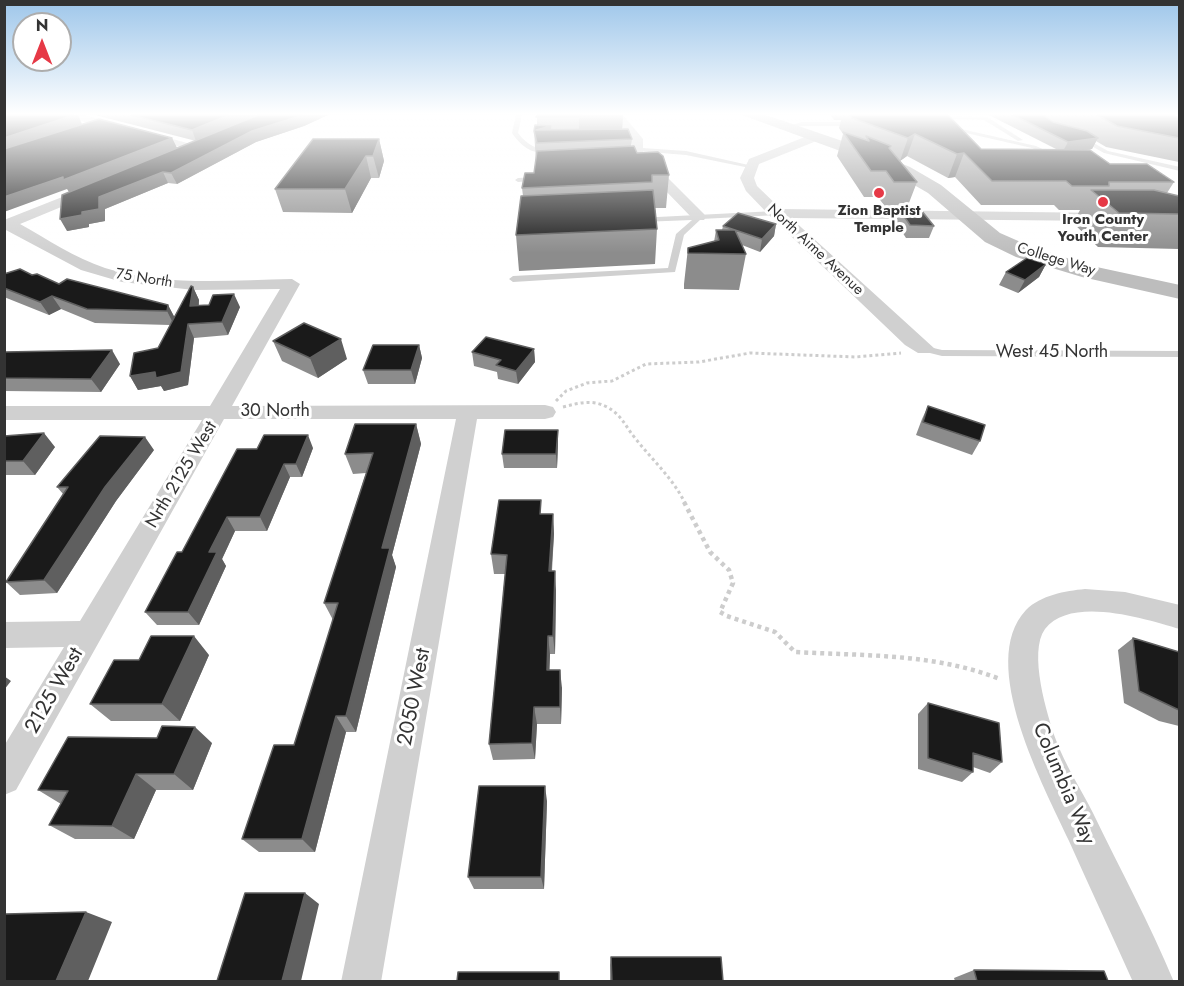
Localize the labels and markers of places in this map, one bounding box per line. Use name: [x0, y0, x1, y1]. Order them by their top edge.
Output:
marker: Zion Baptist Temple: [872, 186, 886, 200]
marker: Iron County Youth Center: [1096, 195, 1110, 209]
place label: Zion Baptist Temple: [837, 202, 921, 237]
place label: Iron County Youth Center: [1058, 211, 1148, 246]

